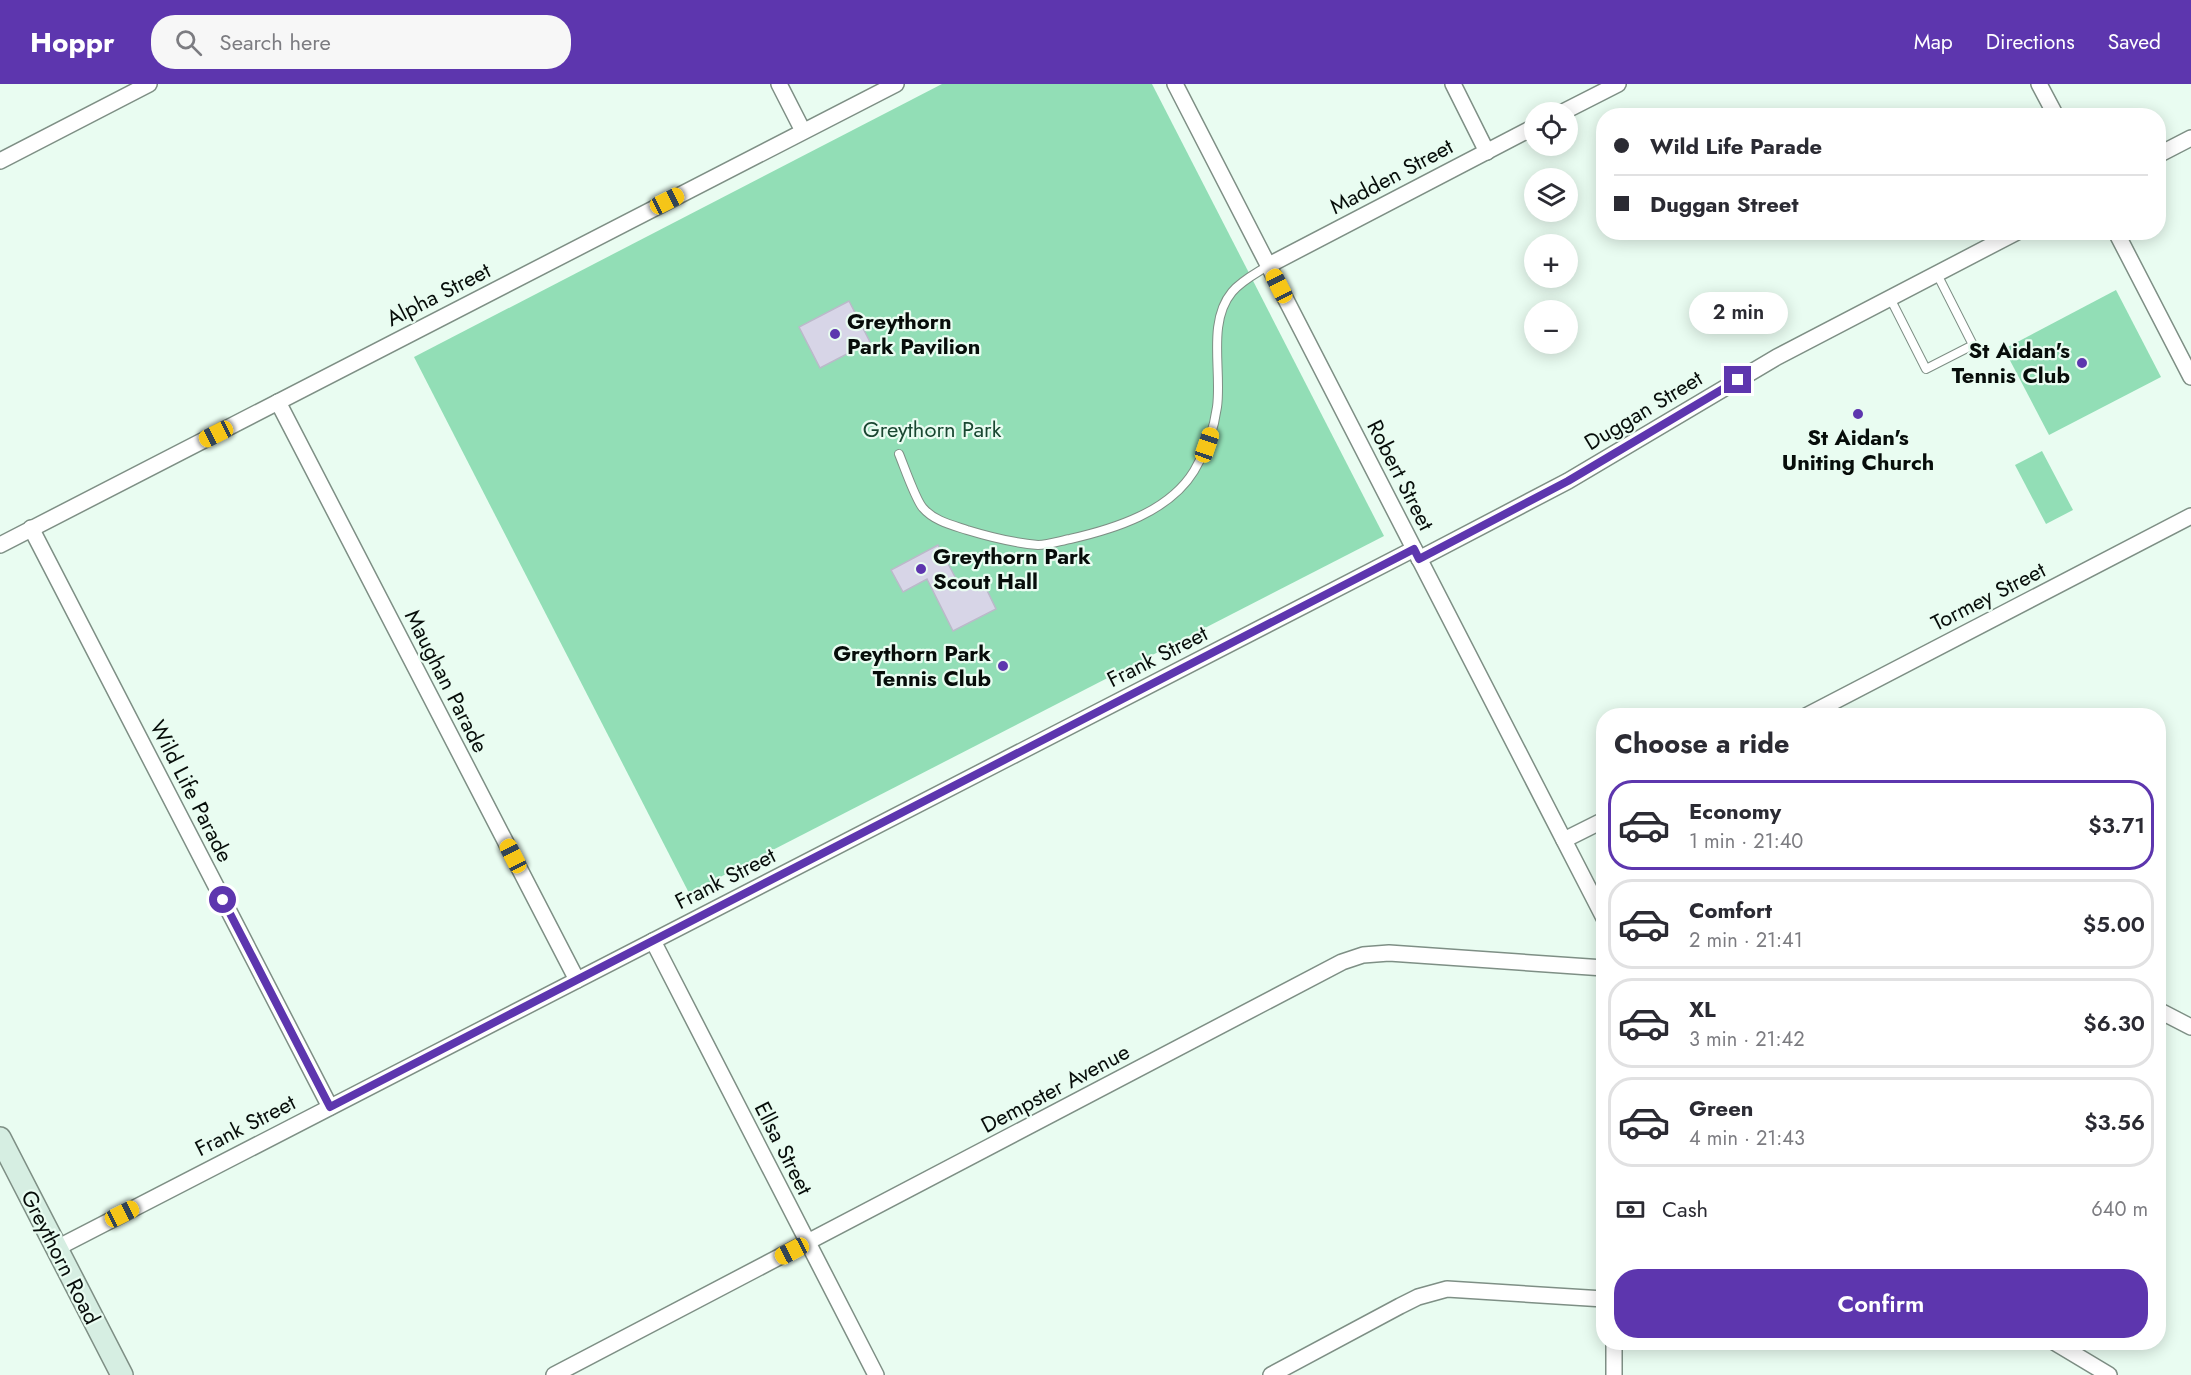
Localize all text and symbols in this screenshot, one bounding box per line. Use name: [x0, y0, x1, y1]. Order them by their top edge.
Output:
search box: [151, 15, 571, 69]
text: Hoppr: [30, 22, 115, 63]
icon: search: [172, 26, 205, 59]
text: Search here: [220, 26, 331, 58]
text: Map: [1914, 27, 1953, 57]
text: Directions: [1986, 27, 2075, 57]
text: Saved: [2108, 27, 2161, 57]
map controls: [1524, 102, 1578, 354]
button: locate: [1524, 102, 1578, 156]
street label: Madden Street: [1324, 130, 1459, 222]
text: Wild Life Parade: [1650, 130, 1822, 162]
button: layers: [1524, 168, 1578, 222]
car: [647, 185, 687, 217]
text: Duggan Street: [1650, 188, 1798, 220]
button: +: [1524, 234, 1578, 288]
street label: Alpha Street: [380, 254, 496, 334]
car: [1263, 266, 1295, 306]
callout: 2 min: [1688, 293, 1788, 335]
text: 2 min: [1713, 298, 1764, 327]
button: −: [1524, 300, 1578, 354]
place label: Greythorn Park Pavilion: [847, 305, 980, 362]
marker: Greythorn Park Pavilion: [828, 327, 842, 341]
place label: St Aidan's Tennis Club: [1952, 334, 2070, 391]
marker: St Aidan's Tennis Club: [2075, 356, 2089, 370]
street label: Duggan Street: [1578, 362, 1709, 458]
route end: [1724, 366, 1751, 393]
marker: St Aidan's Uniting Church: [1851, 407, 1865, 421]
park label: Greythorn Park: [863, 413, 1002, 445]
street label: Robert Street: [1359, 414, 1443, 536]
car: [196, 418, 236, 450]
place label: St Aidan's Uniting Church: [1782, 421, 1934, 478]
car: [1193, 425, 1221, 465]
place label: Greythorn Park Scout Hall: [933, 540, 1091, 597]
street label: Tormey Street: [1925, 553, 2051, 639]
marker: Greythorn Park Scout Hall: [914, 562, 928, 576]
street label: Maughan Parade: [397, 604, 497, 758]
street label: Frank Street: [1101, 617, 1213, 695]
place label: Greythorn Park Tennis Club: [833, 637, 991, 694]
marker: Greythorn Park Tennis Club: [996, 659, 1010, 673]
street label: Wild Life Parade: [142, 714, 242, 868]
text: Choose a ride: [1614, 724, 1789, 763]
text: Economy: [1689, 795, 1781, 827]
icon: car: [1617, 798, 1671, 852]
text: $3.71: [2088, 809, 2145, 841]
text: 1 min · 21:40: [1689, 827, 1803, 856]
car: [497, 836, 529, 876]
street label: Frank Street: [669, 839, 781, 917]
route start: [209, 886, 236, 913]
text: Comfort: [1689, 894, 1772, 926]
icon: car: [1617, 897, 1671, 951]
text: $5.00: [2083, 908, 2145, 940]
text: 2 min · 21:41: [1689, 926, 1803, 955]
text: XL: [1689, 993, 1716, 1025]
icon: car: [1617, 996, 1671, 1050]
text: $6.30: [2083, 1007, 2145, 1039]
text: 3 min · 21:42: [1689, 1025, 1805, 1054]
street label: Dempster Avenue: [975, 1035, 1135, 1141]
street label: Frank Street: [189, 1086, 301, 1164]
text: Green: [1689, 1092, 1753, 1124]
icon: car: [1617, 1095, 1671, 1149]
street label: Ellsa Street: [747, 1096, 821, 1201]
text: $3.56: [2084, 1106, 2145, 1138]
text: 4 min · 21:43: [1689, 1124, 1805, 1153]
street label: Greythorn Road: [13, 1184, 109, 1330]
icon: cash: [1614, 1193, 1647, 1226]
text: Cash: [1662, 1193, 1708, 1225]
text: 640 m: [2091, 1195, 2148, 1224]
car: [102, 1198, 142, 1230]
car: [772, 1235, 812, 1267]
button: Confirm: [1614, 1269, 2148, 1338]

